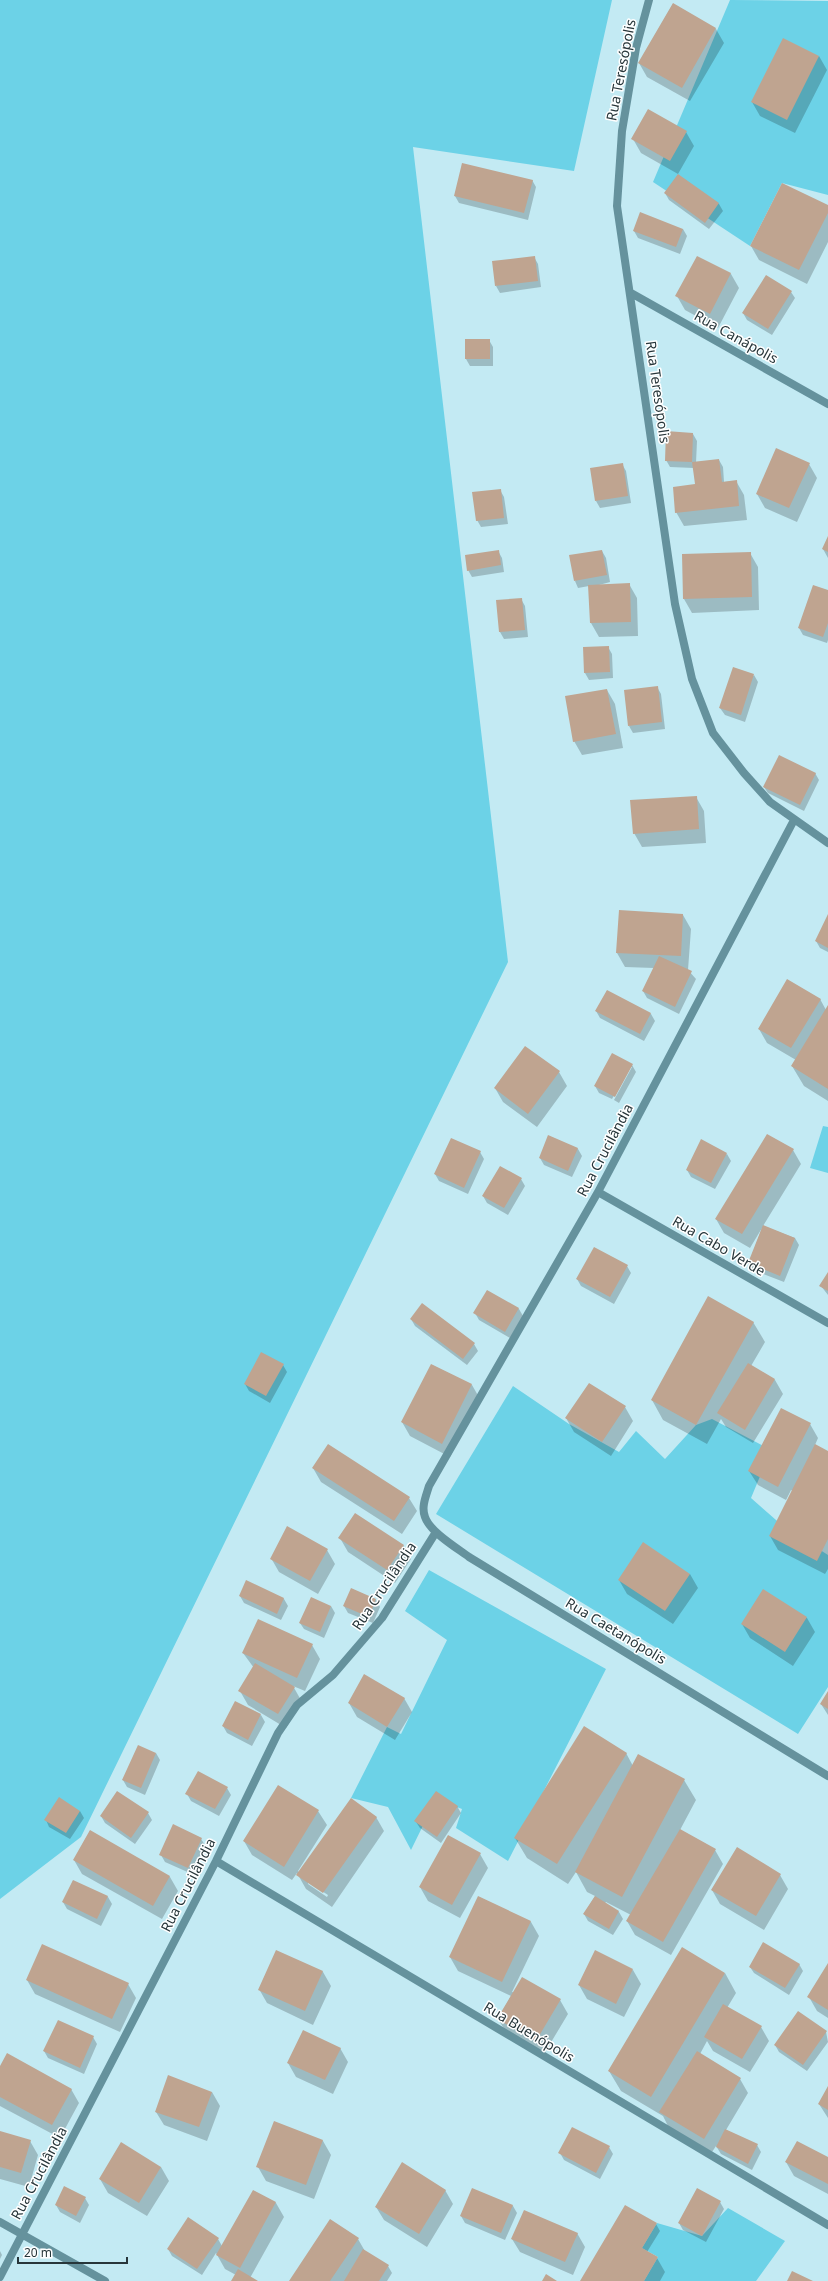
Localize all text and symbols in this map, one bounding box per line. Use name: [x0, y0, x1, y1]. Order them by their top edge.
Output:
street label: Rua Teresópolis: [601, 17, 640, 122]
street label: Rua Canápolis: [691, 306, 782, 368]
street label: Rua Teresópolis: [642, 340, 675, 445]
street label: Rua Crucilândia: [572, 1100, 637, 1200]
street label: Rua Cabo Verde: [669, 1211, 769, 1280]
street label: Rua Crucilândia: [347, 1538, 420, 1634]
street label: Rua Caetanópolis: [562, 1593, 670, 1668]
street label: Rua Crucilândia: [156, 1835, 219, 1935]
street label: Rua Buenópolis: [480, 1997, 578, 2066]
street label: Rua Crucilândia: [6, 2123, 71, 2223]
scale bar: [18, 2239, 127, 2265]
text: 20 m: [24, 2244, 52, 2261]

